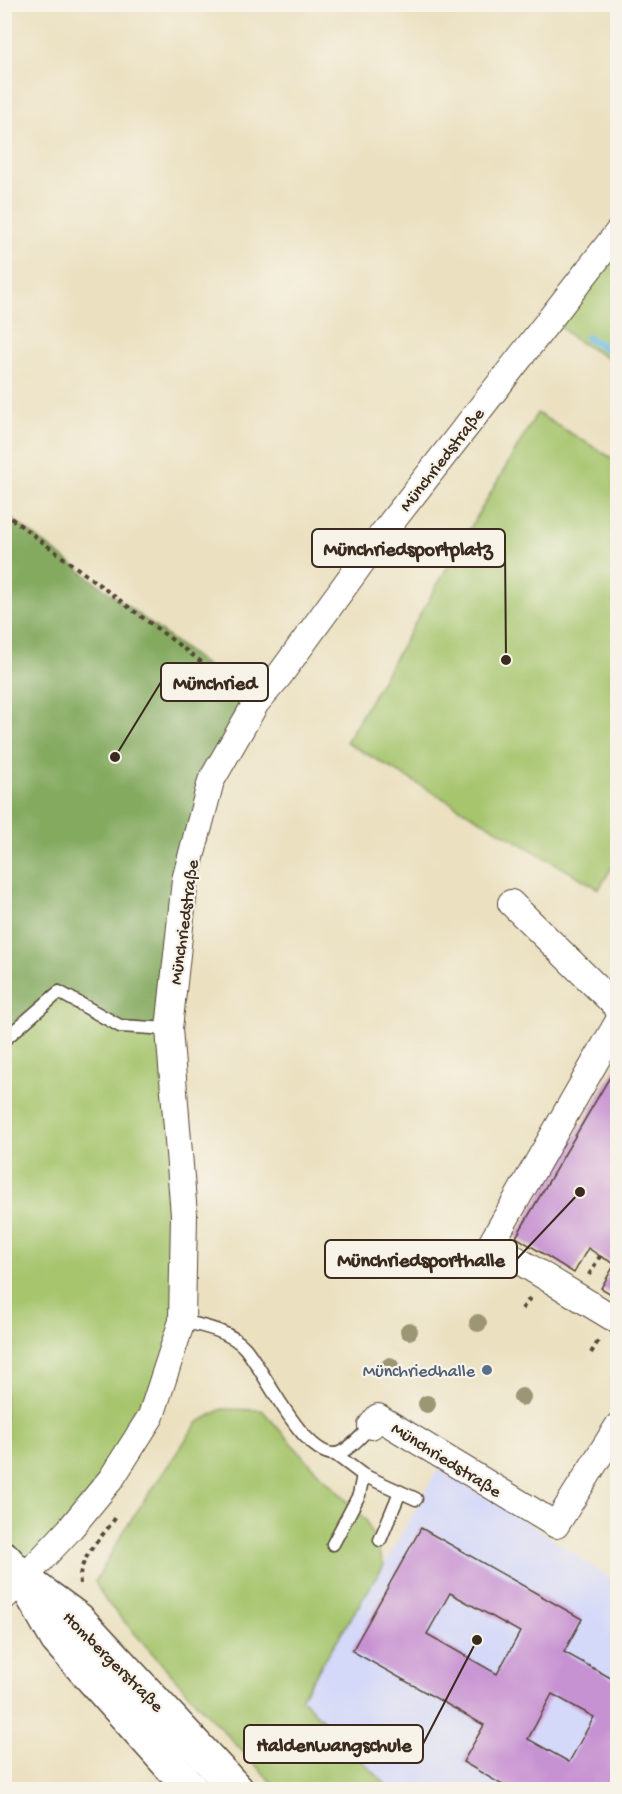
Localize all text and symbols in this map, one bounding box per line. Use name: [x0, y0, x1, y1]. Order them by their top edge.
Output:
street label: Münchriedstraße: [396, 404, 490, 517]
callout: Münchriedsportplatz: [312, 529, 505, 567]
text: Münchriedsportplatz: [324, 540, 494, 563]
callout: Münchried: [161, 663, 268, 701]
text: Münchried: [173, 674, 259, 697]
street label: Münchriedstraße: [166, 858, 205, 986]
callout: Münchriedsporthalle: [325, 1240, 517, 1278]
text: Münchriedsporthalle: [337, 1251, 505, 1274]
place label: Münchriedhalle: [363, 1362, 476, 1383]
marker: Münchriedhalle: [480, 1363, 494, 1377]
street label: Münchriedstraße: [387, 1419, 505, 1504]
street label: Hombergerstraße: [57, 1608, 168, 1718]
callout: Haldenwangschule: [244, 1725, 423, 1763]
text: Haldenwangschule: [257, 1736, 412, 1759]

